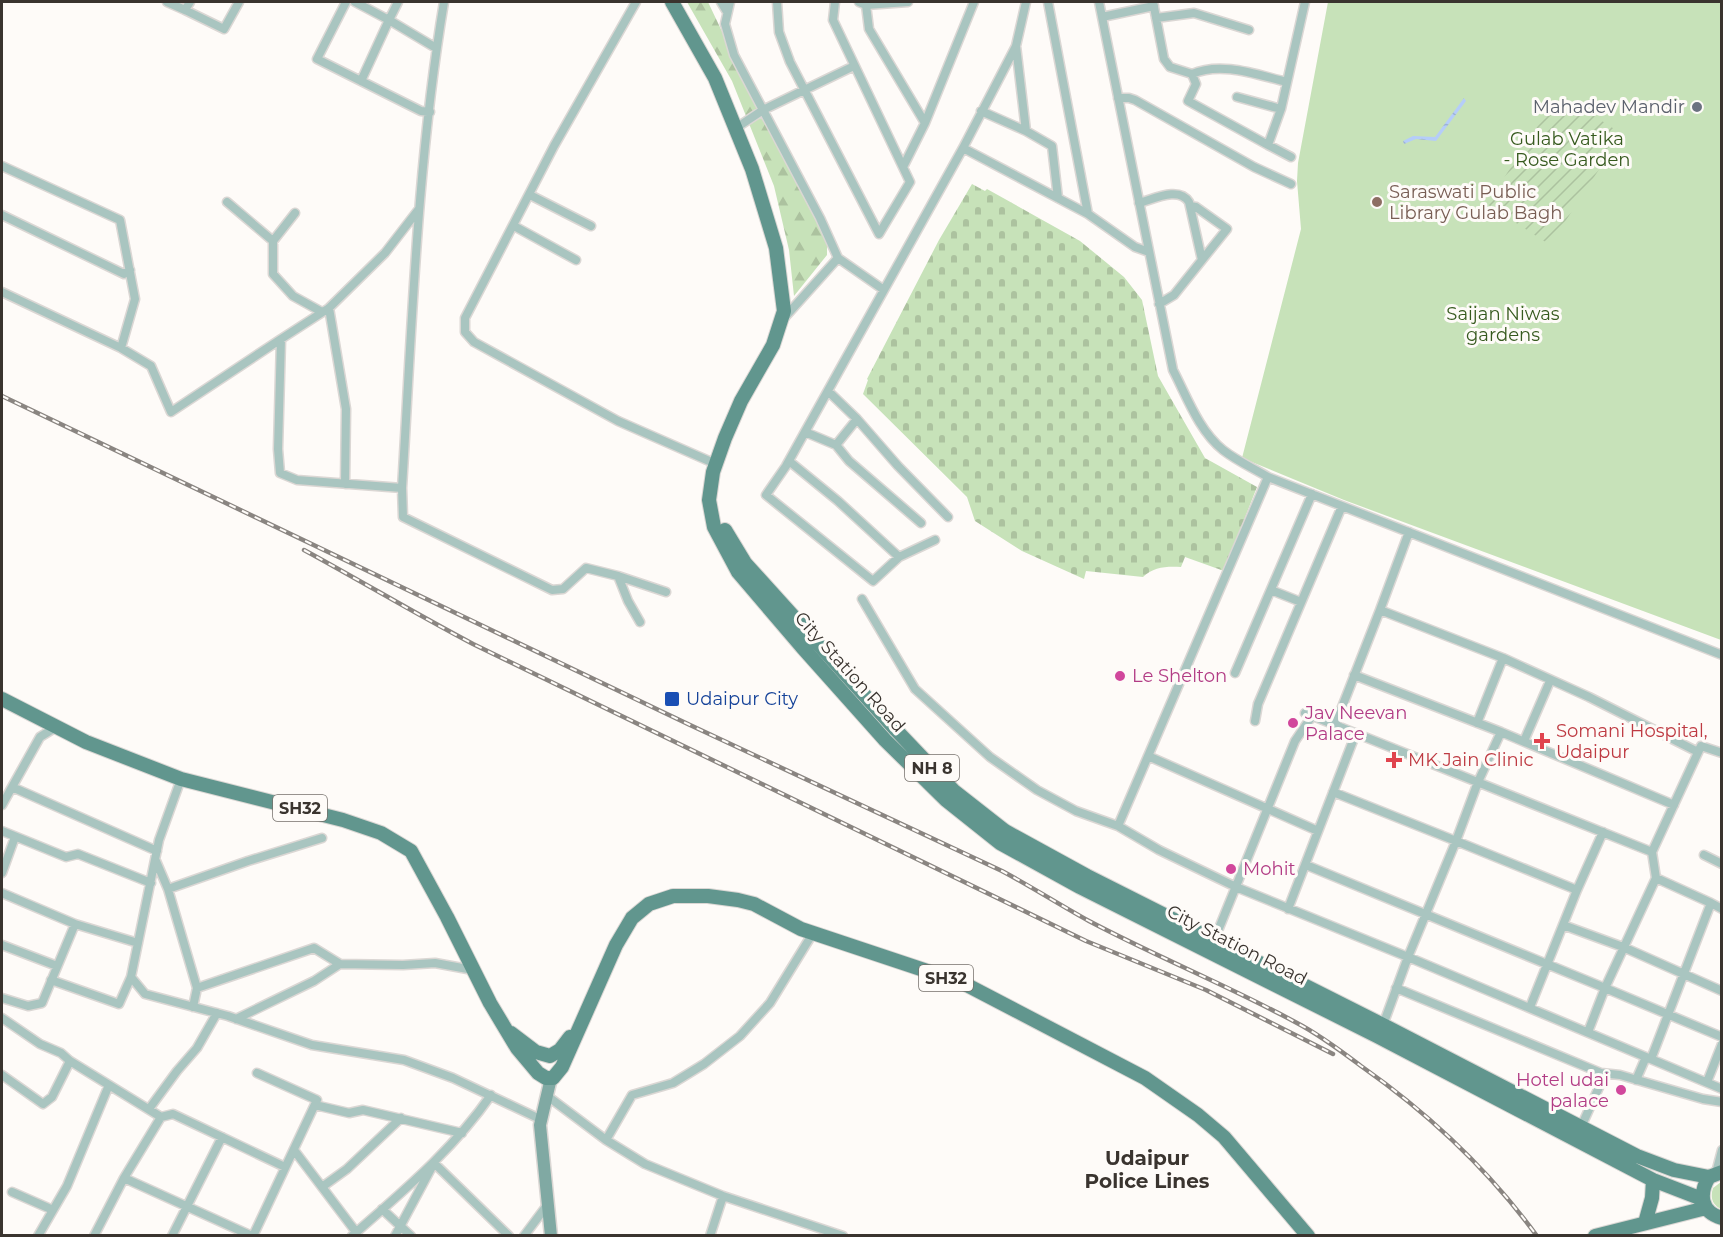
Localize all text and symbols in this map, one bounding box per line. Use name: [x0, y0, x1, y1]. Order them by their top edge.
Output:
place label: Mahadev Mandir: [1533, 96, 1685, 118]
marker: Mahadev Mandir: [1690, 100, 1704, 114]
park label: Gulab Vatika - Rose Garden: [1503, 128, 1631, 171]
place label: Saraswati Public Library Gulab Bagh: [1389, 181, 1562, 224]
marker: Saraswati Public Library Gulab Bagh: [1370, 195, 1384, 209]
park label: Saijan Niwas gardens: [1446, 303, 1560, 346]
street label: City Station Road: [790, 607, 910, 737]
place label: Le Shelton: [1132, 665, 1227, 687]
marker: Le Shelton: [1113, 669, 1127, 683]
place label: Udaipur City: [686, 688, 798, 710]
marker: Udaipur City: [663, 690, 681, 708]
place label: Jav Neevan Palace: [1304, 702, 1407, 745]
marker: Jav Neevan Palace: [1286, 716, 1300, 730]
place label: Somani Hospital, Udaipur: [1556, 720, 1708, 763]
marker: Somani Hospital, Udaipur: [1533, 732, 1551, 750]
place label: MK Jain Clinic: [1408, 749, 1534, 771]
marker: MK Jain Clinic: [1385, 751, 1403, 769]
road number: NH 8: [905, 755, 959, 781]
road number: SH32: [273, 795, 327, 821]
place label: Mohit: [1243, 858, 1296, 880]
marker: Mohit: [1224, 862, 1238, 876]
street label: City Station Road: [1163, 900, 1311, 990]
road number: SH32: [919, 965, 973, 991]
place label: Hotel udai palace: [1516, 1069, 1609, 1112]
marker: Hotel udai palace: [1614, 1083, 1628, 1097]
district label: Udaipur Police Lines: [1085, 1146, 1210, 1193]

